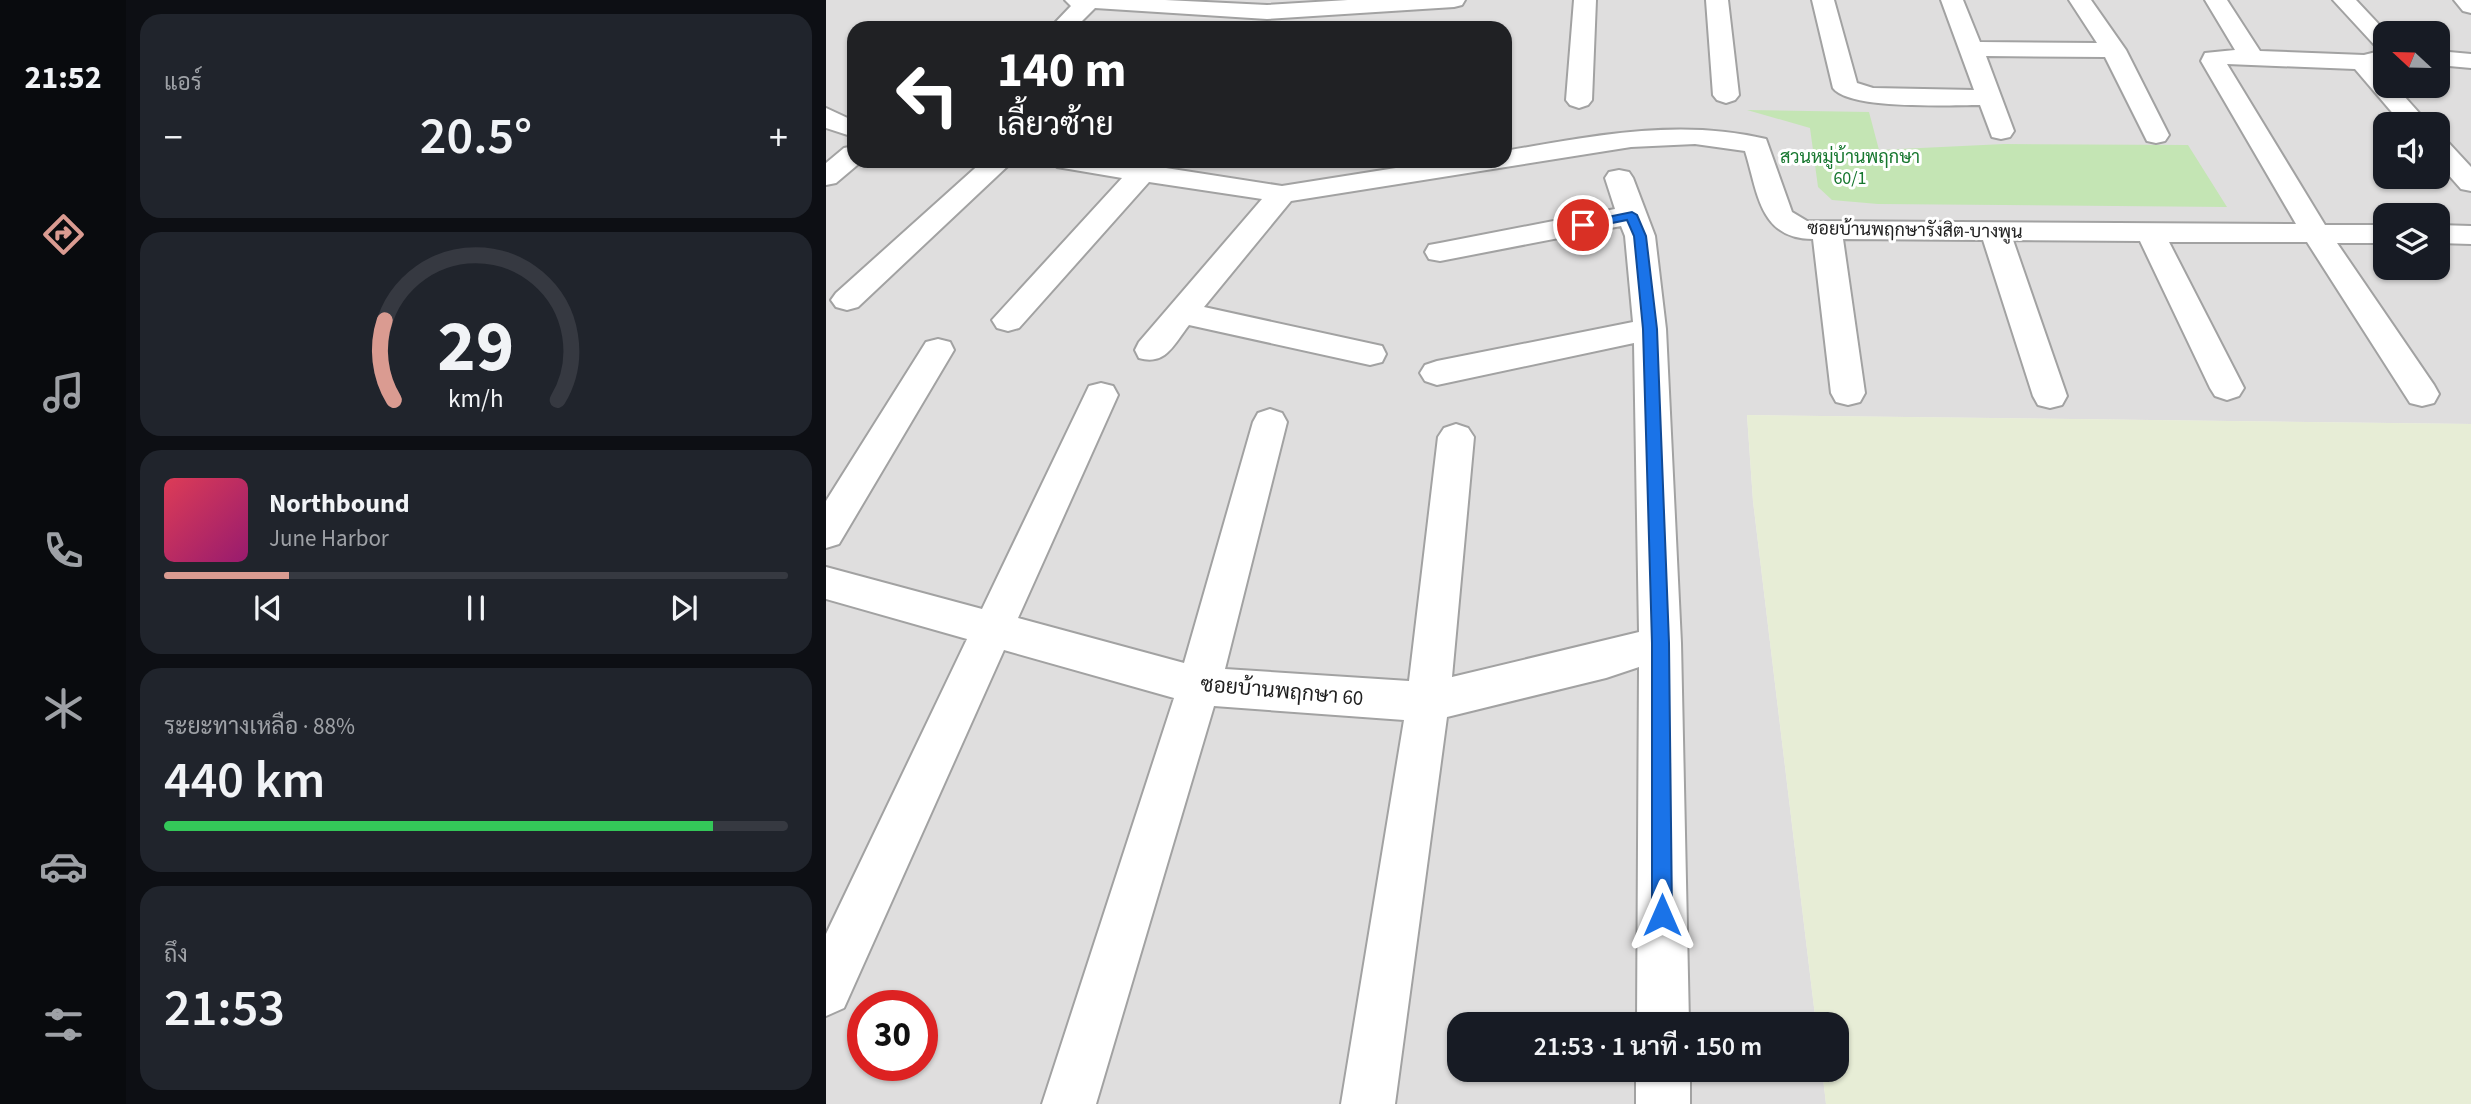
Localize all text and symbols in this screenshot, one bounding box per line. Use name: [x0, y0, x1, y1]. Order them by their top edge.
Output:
north arrow: [2373, 21, 2450, 98]
map controls: [2373, 21, 2450, 280]
text: 140 m: [997, 36, 1126, 106]
icon: left: [882, 49, 973, 140]
text: 21:52: [24, 55, 102, 101]
text: แอร์: [164, 66, 202, 99]
text: 20.5°: [420, 100, 532, 174]
text: เลี้ยวซ้าย: [997, 102, 1114, 148]
text: −: [164, 111, 183, 165]
text: +: [769, 111, 788, 165]
button: sound: [2373, 112, 2450, 189]
park label: สวนหมู่บ้านพฤกษา 60/1: [1780, 145, 1920, 191]
pin: [1553, 195, 1613, 255]
button: layers: [2373, 203, 2450, 280]
icon: arrive: [1564, 206, 1602, 244]
icon: directions: [39, 210, 88, 259]
street label: ซอยบ้านพฤกษารังสิต-บางพูน: [1807, 216, 2023, 245]
text: 29: [438, 295, 514, 399]
icon: music: [39, 368, 88, 417]
text: km/h: [448, 381, 504, 417]
text: Northbound: [269, 485, 410, 522]
text: June Harbor: [269, 522, 389, 555]
icon: phone: [39, 526, 88, 575]
icon: previous: [249, 589, 287, 627]
icon: pause: [457, 589, 495, 627]
icon: next: [665, 589, 703, 627]
street label: ซอยบ้านพฤกษา 60: [1199, 669, 1365, 713]
icon: climate: [39, 684, 88, 733]
text: ระยะทางเหลือ · 88%: [164, 710, 355, 743]
text: 440 km: [164, 744, 325, 818]
icon: car: [39, 842, 88, 891]
position arrow: [1625, 878, 1699, 952]
text: ถึง: [164, 938, 188, 971]
text: 21:53: [164, 972, 285, 1046]
speed limit sign: 30: [847, 990, 938, 1081]
icon: filters: [39, 1000, 88, 1049]
text: 21:53 · 1 นาที · 150 m: [1534, 1028, 1762, 1065]

